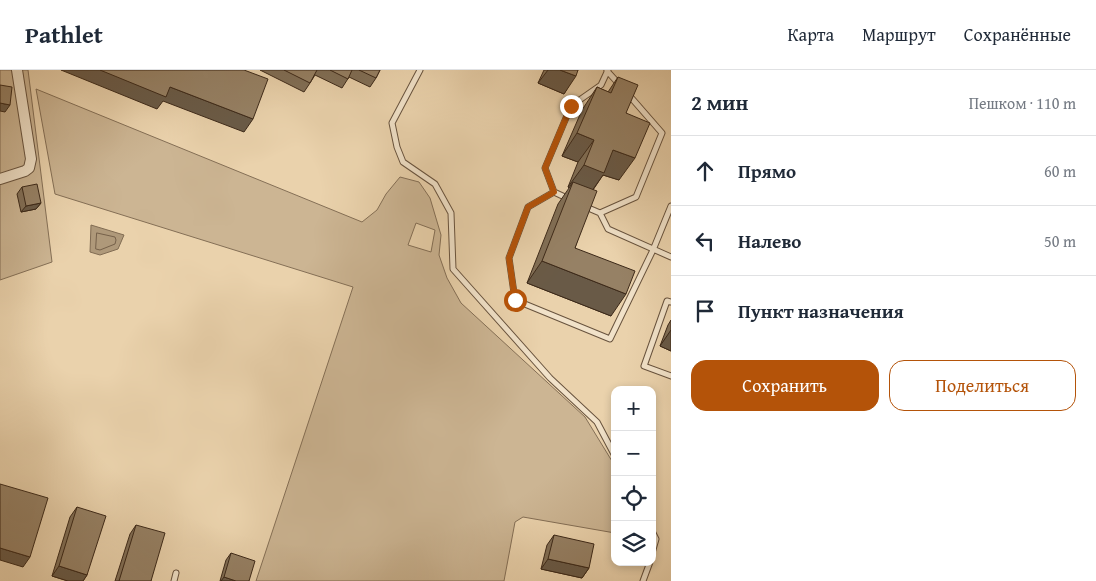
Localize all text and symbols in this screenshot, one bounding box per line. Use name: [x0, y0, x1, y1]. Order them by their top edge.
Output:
text: Pathlet: [25, 17, 103, 52]
text: Карта: [788, 21, 834, 48]
text: Маршрут: [862, 21, 936, 48]
text: Сохранённые: [964, 21, 1071, 48]
text: 2 мин: [691, 87, 748, 118]
text: Пешком · 110 m: [969, 91, 1076, 115]
route end: [560, 95, 583, 118]
icon: ahead: [691, 157, 719, 185]
text: Прямо: [738, 157, 796, 185]
text: 60 m: [1044, 159, 1076, 183]
icon: left: [691, 227, 719, 255]
text: Налево: [738, 227, 801, 255]
text: 50 m: [1044, 229, 1076, 253]
route start: [504, 289, 527, 312]
icon: arrive: [691, 297, 719, 325]
text: Пункт назначения: [738, 297, 904, 325]
button: Сохранить: [691, 360, 879, 411]
button: Поделиться: [889, 360, 1076, 411]
map controls: [611, 386, 656, 566]
button: +: [611, 386, 656, 431]
button: −: [611, 431, 656, 476]
button: locate: [611, 476, 656, 521]
button: layers: [611, 521, 656, 566]

